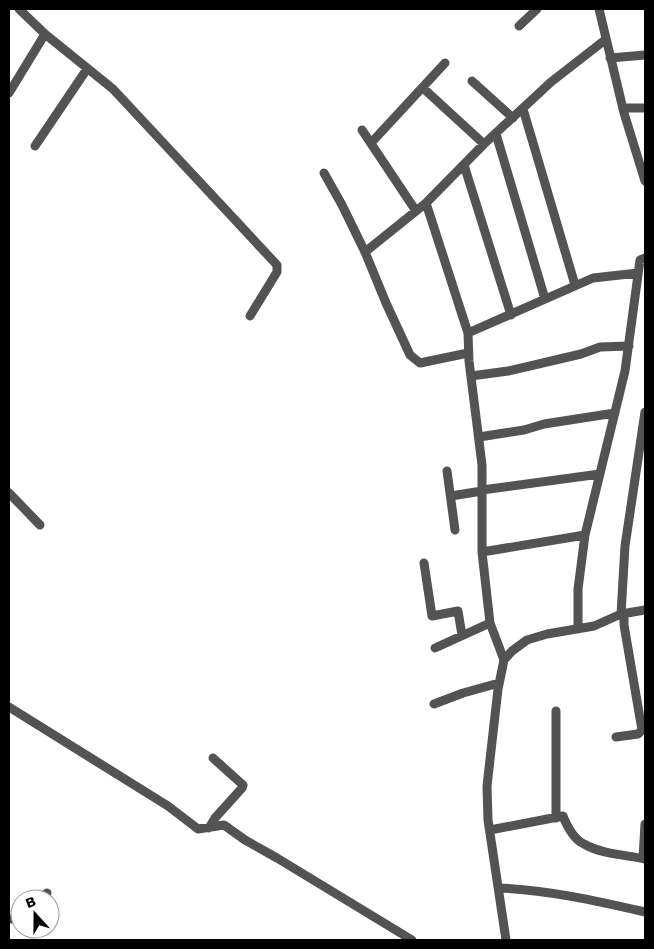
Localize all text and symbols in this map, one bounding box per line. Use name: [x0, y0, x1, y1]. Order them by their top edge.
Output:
north arrow: [10, 889, 60, 939]
text: B: [23, 893, 38, 911]

